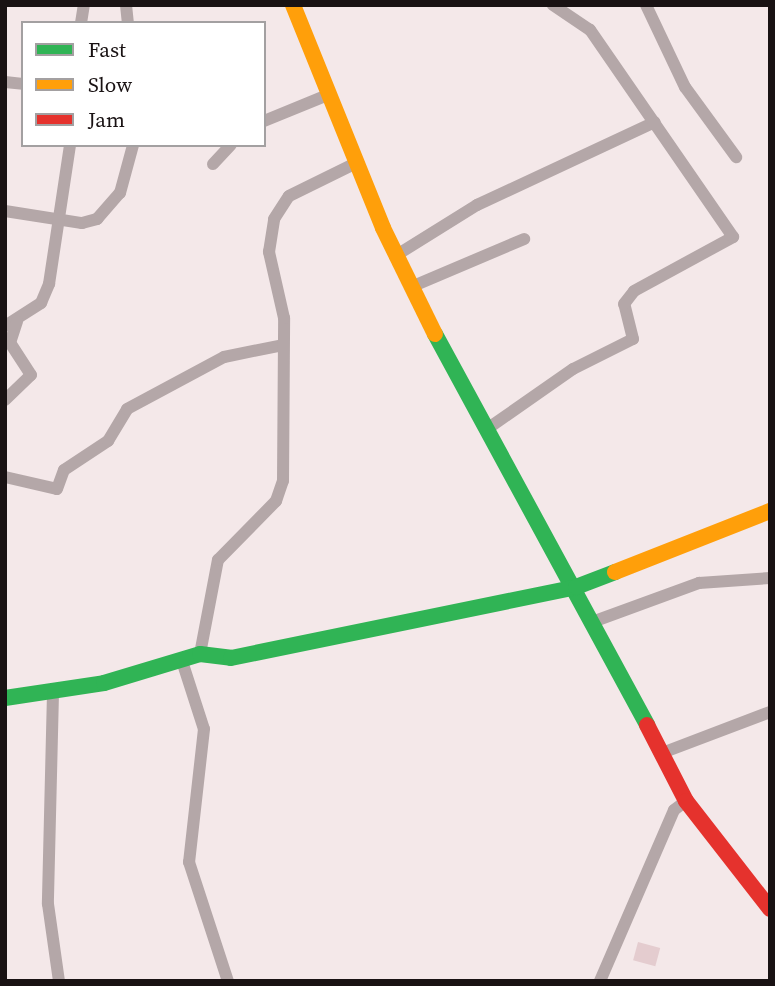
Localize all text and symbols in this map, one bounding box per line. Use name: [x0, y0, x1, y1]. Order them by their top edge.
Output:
legend: [21, 21, 266, 147]
text: Fast: [88, 35, 126, 64]
text: Slow: [88, 70, 132, 99]
text: Jam: [88, 105, 125, 134]

